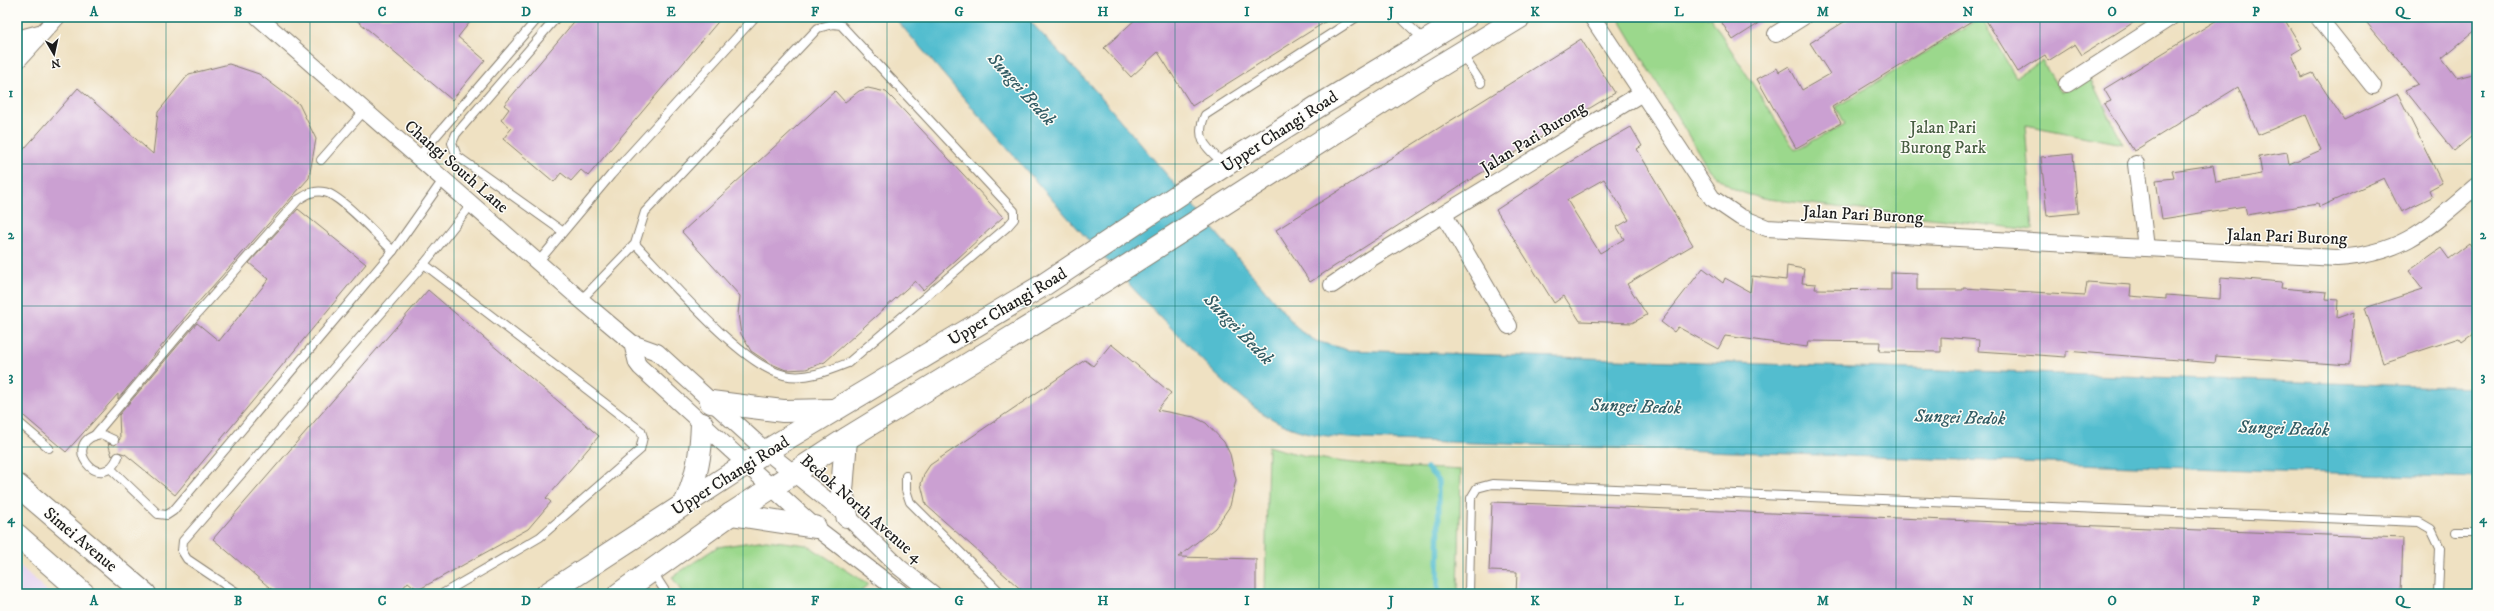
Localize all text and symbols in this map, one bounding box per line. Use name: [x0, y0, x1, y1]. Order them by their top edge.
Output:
text: A: [89, 4, 99, 20]
text: B: [234, 4, 242, 20]
text: C: [378, 4, 387, 20]
text: D: [521, 4, 531, 20]
text: E: [666, 4, 676, 20]
text: F: [811, 4, 820, 20]
text: G: [954, 4, 964, 20]
text: H: [1098, 4, 1109, 20]
text: I: [1244, 4, 1250, 20]
text: J: [1386, 4, 1394, 21]
text: K: [1530, 4, 1540, 20]
text: L: [1674, 4, 1684, 20]
text: M: [1817, 4, 1829, 20]
text: N: [1963, 4, 1974, 20]
text: O: [2107, 4, 2117, 20]
text: P: [2252, 4, 2260, 20]
text: Q: [2395, 4, 2411, 20]
north arrow: [34, 34, 74, 74]
water label: Sungei Bedok: [982, 48, 1060, 131]
text: N: [50, 55, 61, 71]
text: 1: [9, 85, 14, 101]
text: 1: [2481, 85, 2486, 101]
street label: Upper Changi Road: [1217, 86, 1342, 178]
street label: Jalan Pari Burong: [1475, 96, 1591, 180]
street label: Changi South Lane: [400, 115, 513, 218]
park label: Jalan Pari Burong Park: [1900, 117, 1987, 159]
street label: Jalan Pari Burong: [1800, 201, 1924, 229]
street label: Jalan Pari Burong: [2224, 224, 2348, 250]
text: 2: [8, 227, 15, 243]
text: 2: [2480, 227, 2487, 243]
street label: Upper Changi Road: [944, 262, 1071, 351]
water label: Sungei Bedok: [1198, 289, 1278, 370]
text: 3: [9, 369, 14, 385]
text: 3: [2481, 369, 2486, 385]
water label: Sungei Bedok: [1589, 394, 1682, 420]
water label: Sungei Bedok: [1913, 405, 2006, 431]
water label: Sungei Bedok: [2237, 416, 2330, 442]
street label: Upper Changi Road: [668, 431, 794, 521]
street label: Bedok North Avenue 4: [796, 450, 928, 569]
street label: Simei Avenue: [39, 502, 122, 577]
text: 4: [6, 511, 15, 528]
text: 4: [2478, 511, 2487, 528]
text: A: [89, 593, 99, 609]
text: B: [234, 593, 242, 609]
text: C: [378, 593, 387, 609]
text: D: [521, 593, 531, 609]
text: E: [666, 593, 676, 609]
text: F: [811, 593, 820, 609]
text: G: [954, 593, 964, 609]
text: H: [1098, 593, 1109, 609]
text: I: [1244, 593, 1250, 609]
text: J: [1386, 593, 1394, 610]
text: K: [1530, 593, 1540, 609]
text: L: [1674, 593, 1684, 609]
text: M: [1817, 593, 1829, 609]
text: N: [1963, 593, 1974, 609]
text: O: [2107, 593, 2117, 609]
text: P: [2252, 593, 2260, 609]
text: Q: [2395, 593, 2411, 609]

